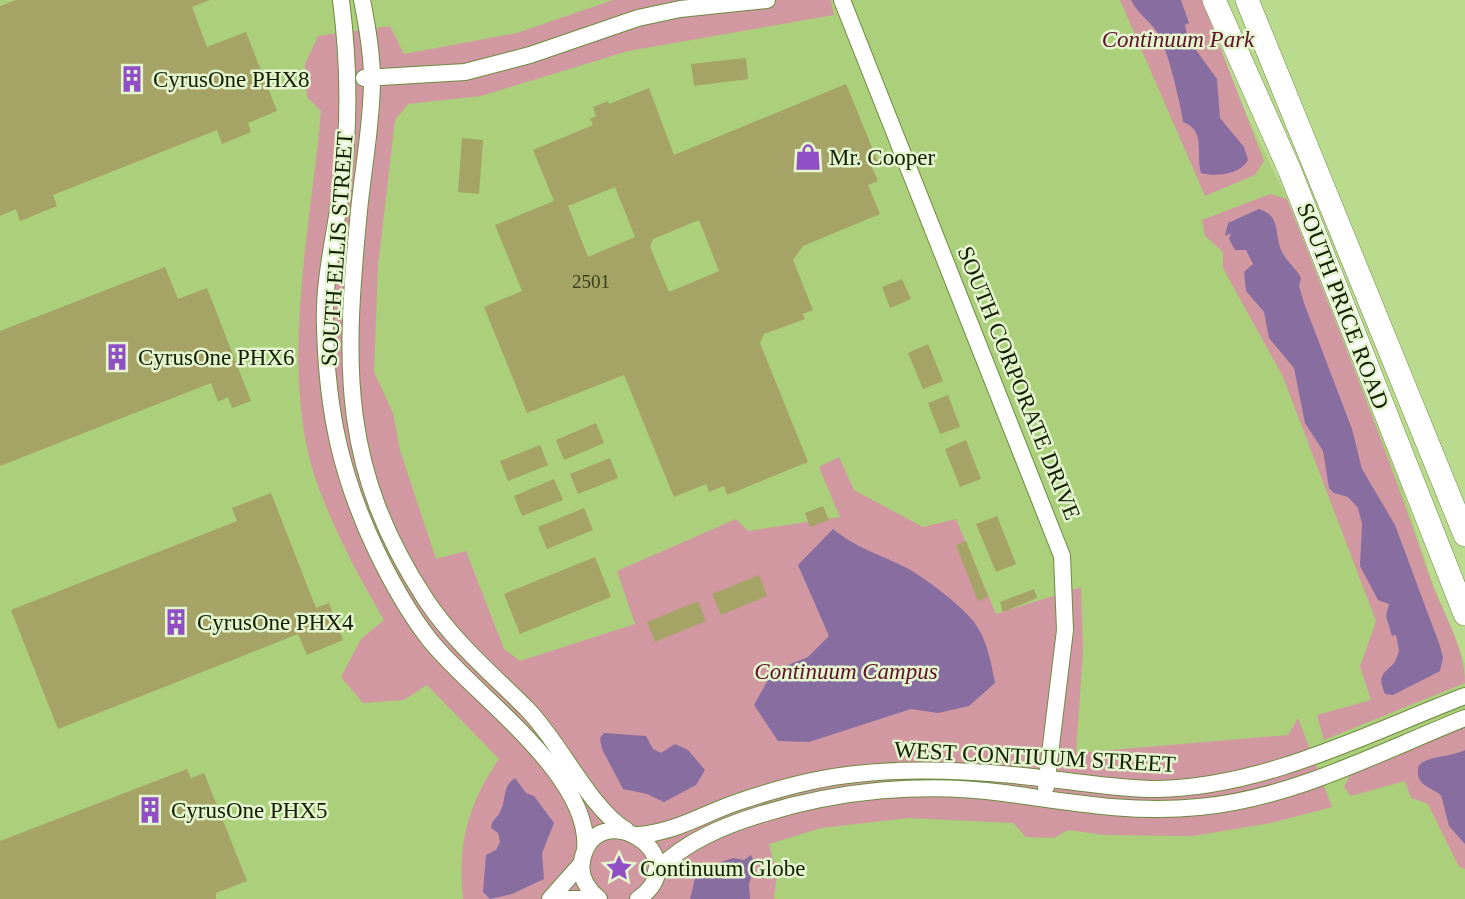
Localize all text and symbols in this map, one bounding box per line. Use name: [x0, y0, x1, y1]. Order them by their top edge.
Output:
park label: Continuum Park: [1102, 27, 1255, 52]
building icon: CyrusOne PHX8: [117, 64, 147, 94]
place label: CyrusOne PHX8: [153, 67, 310, 92]
street label: SOUTH ELLIS STREET: [316, 131, 358, 367]
shop icon: Mr. Cooper: [793, 142, 823, 172]
place label: Mr. Cooper: [829, 145, 935, 170]
street label: SOUTH PRICE ROAD: [1292, 200, 1394, 412]
street label: SOUTH CORPORATE DRIVE: [953, 243, 1085, 523]
house number: 2501: [572, 271, 610, 292]
building icon: CyrusOne PHX6: [102, 342, 132, 372]
place label: CyrusOne PHX6: [138, 345, 295, 370]
building icon: CyrusOne PHX4: [161, 607, 191, 637]
place label: CyrusOne PHX4: [197, 610, 354, 635]
park label: Continuum Campus: [754, 659, 938, 684]
street label: WEST CONTIUUM STREET: [894, 737, 1176, 777]
building icon: CyrusOne PHX5: [135, 795, 165, 825]
place label: CyrusOne PHX5: [171, 798, 328, 823]
place icon: Continuum Globe: [604, 853, 634, 883]
place label: Continuum Globe: [640, 856, 805, 881]

